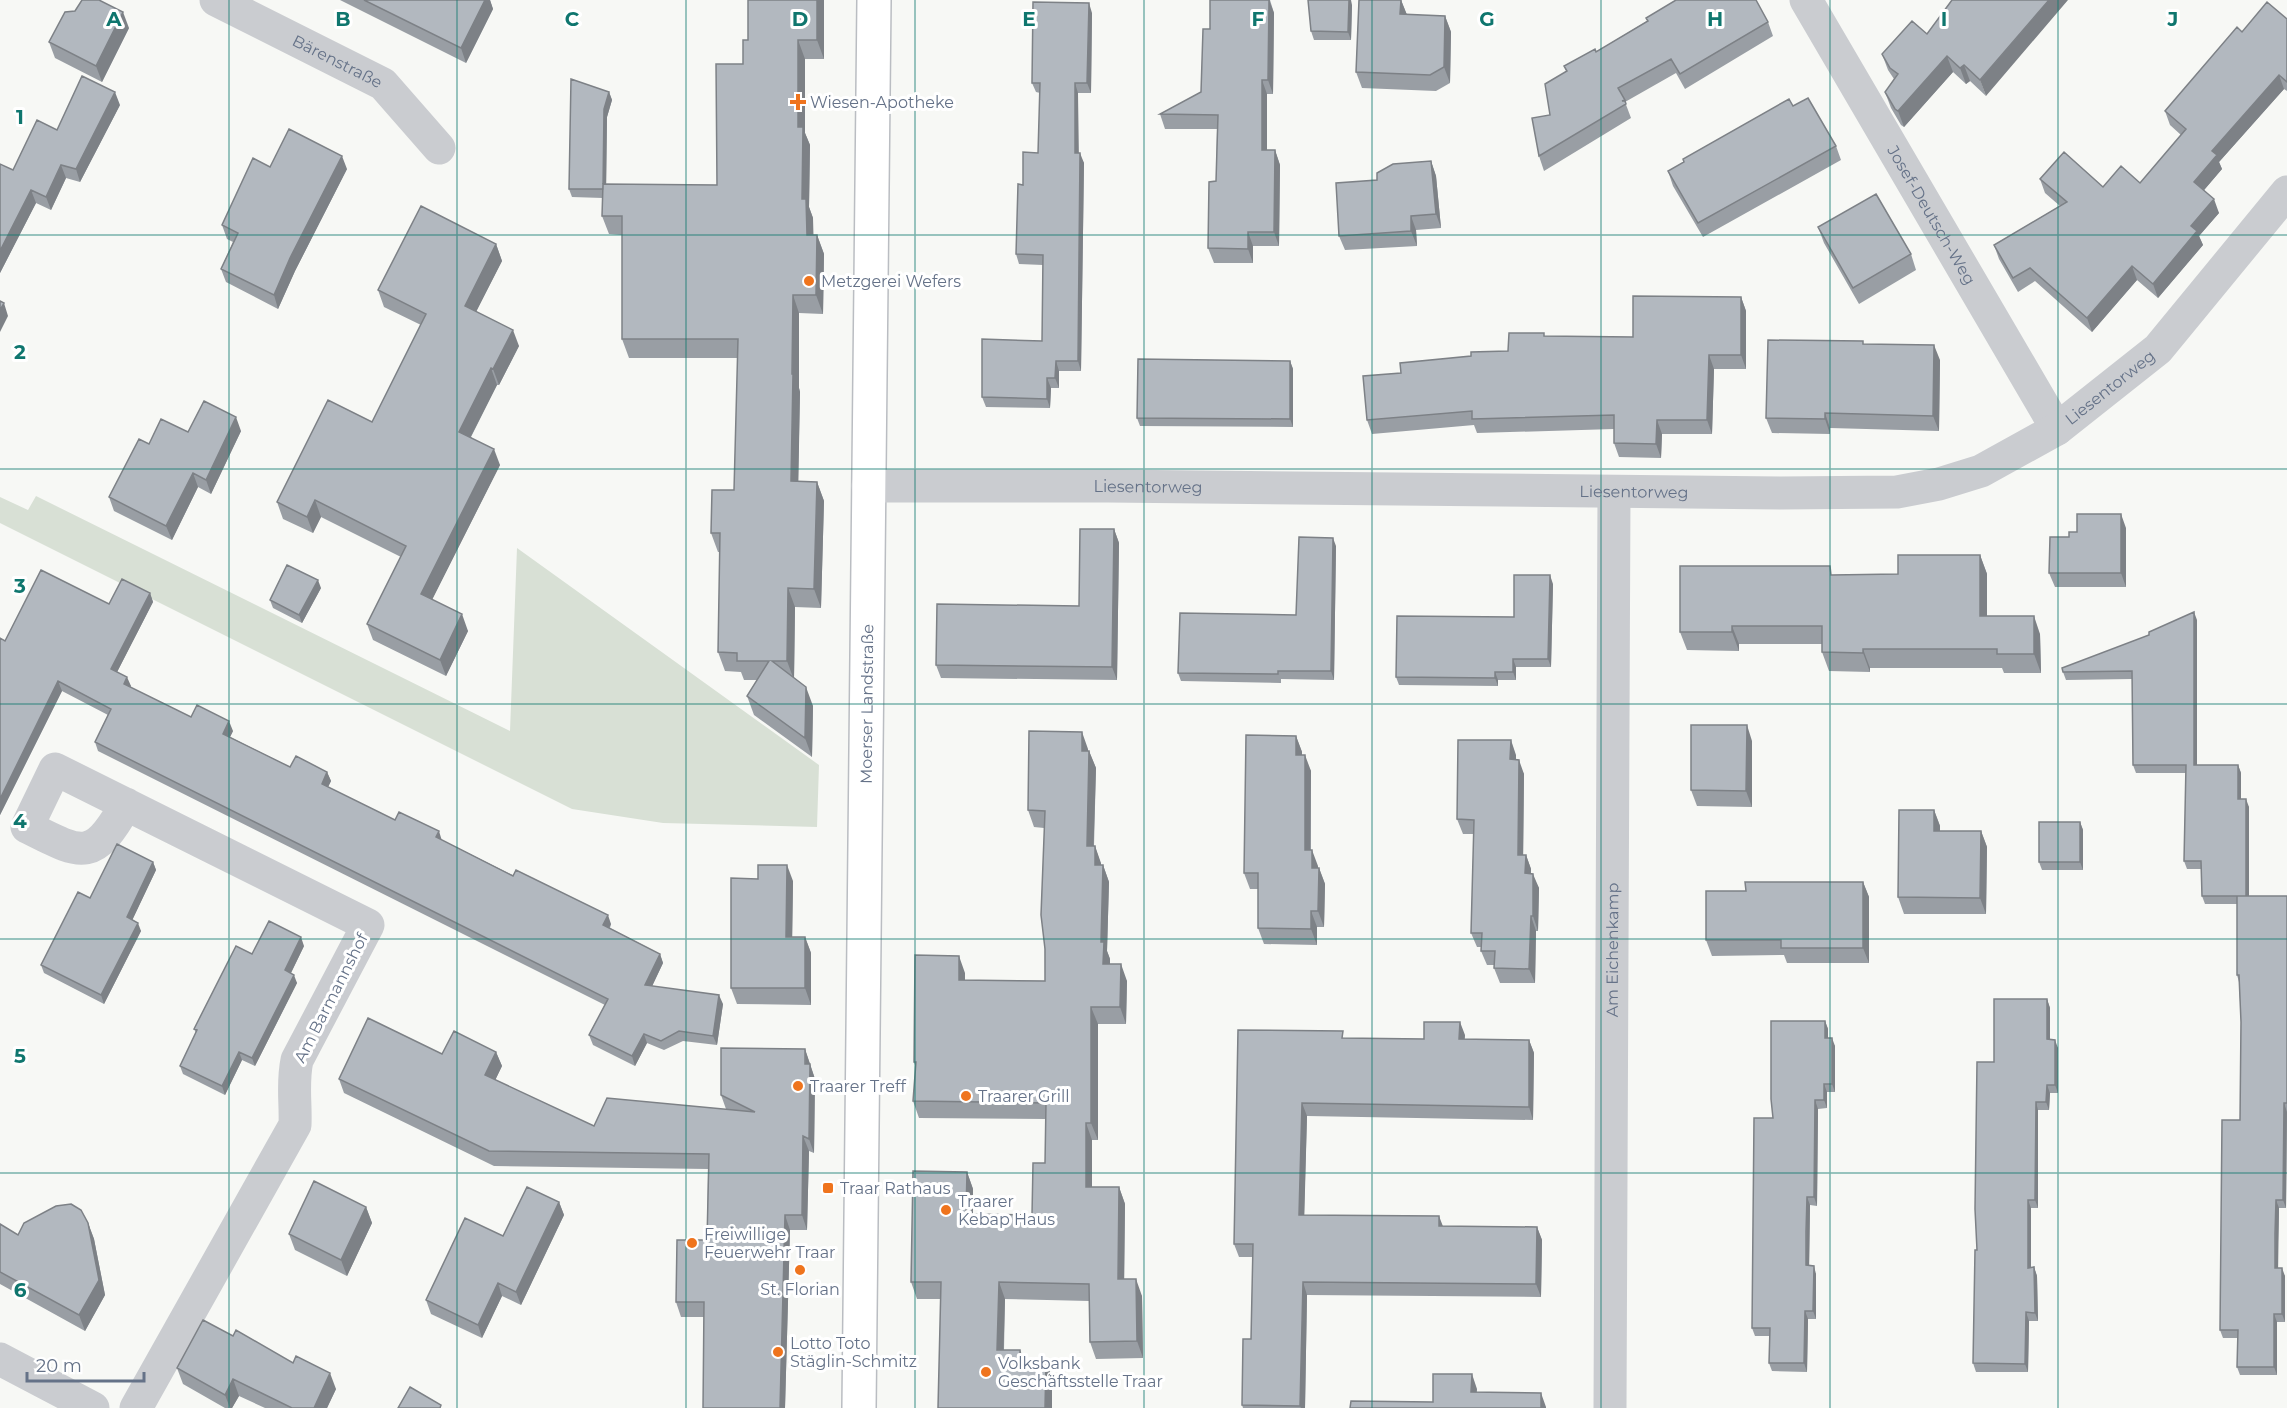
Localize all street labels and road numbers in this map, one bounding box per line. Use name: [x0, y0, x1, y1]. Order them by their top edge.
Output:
street label: Bärenstraße: [289, 31, 386, 92]
street label: Josef-Deutsch-Weg: [1883, 141, 1980, 288]
street label: Liesentorweg: [2061, 346, 2159, 428]
street label: Liesentorweg: [1093, 476, 1203, 496]
street label: Liesentorweg: [1579, 481, 1689, 502]
street label: Moerser Landstraße: [856, 624, 877, 784]
street label: Am Eichenkamp: [1602, 883, 1622, 1017]
street label: Am Barmannshof: [290, 930, 372, 1066]

